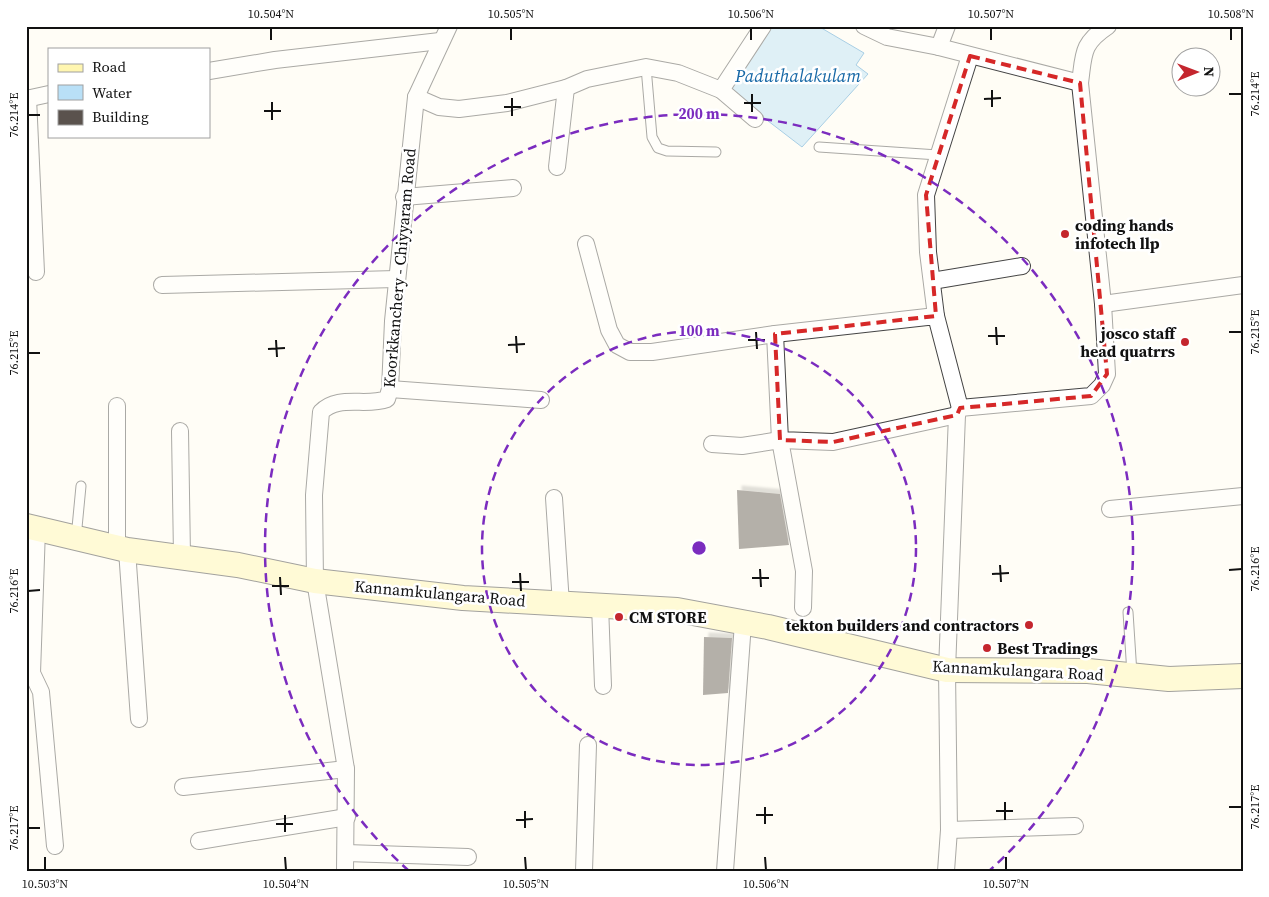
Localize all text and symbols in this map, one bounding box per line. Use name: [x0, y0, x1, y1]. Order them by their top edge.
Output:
text: 10.504°N: [248, 6, 294, 22]
text: 10.505°N: [488, 6, 534, 22]
text: 10.506°N: [728, 6, 774, 22]
text: 10.507°N: [968, 6, 1014, 22]
text: 10.508°N: [1208, 6, 1254, 22]
legend: [48, 48, 210, 138]
north arrow: [1172, 48, 1222, 98]
text: Road: [92, 56, 126, 77]
water label: Paduthalakulam: [734, 63, 861, 88]
text: N: [1199, 66, 1219, 77]
text: 76.214°E: [1247, 72, 1263, 116]
text: Water: [92, 82, 133, 103]
text: 76.214°E: [6, 93, 22, 137]
text: 200 m: [678, 103, 720, 124]
text: Building: [92, 106, 149, 127]
street label: Koorkkanchery - Chiyyaram Road: [378, 147, 420, 389]
place label: coding hands infotech llp: [1075, 214, 1174, 254]
marker: coding hands infotech llp: [1059, 228, 1071, 240]
text: 76.215°E: [1247, 310, 1263, 354]
text: 100 m: [678, 320, 720, 341]
place label: josco staff head quatrrs: [1080, 322, 1177, 362]
text: 76.215°E: [6, 331, 22, 375]
marker: josco staff head quatrrs: [1179, 336, 1191, 348]
centre of rings: [690, 539, 708, 557]
text: 76.216°E: [1247, 547, 1263, 591]
text: 76.216°E: [6, 569, 22, 613]
street label: Kannamkulangara Road: [354, 575, 526, 611]
place label: CM STORE: [629, 606, 707, 628]
marker: CM STORE: [613, 611, 625, 623]
place label: tekton builders and contractors: [786, 614, 1019, 636]
marker: tekton builders and contractors: [1023, 619, 1035, 631]
place label: Best Tradings: [997, 637, 1098, 659]
marker: Best Tradings: [981, 642, 993, 654]
street label: Kannamkulangara Road: [932, 655, 1104, 685]
text: 76.217°E: [1247, 785, 1263, 829]
text: 76.217°E: [6, 806, 22, 850]
text: 10.503°N: [22, 876, 68, 892]
text: 10.504°N: [263, 876, 309, 892]
text: 10.505°N: [503, 876, 549, 892]
text: 10.506°N: [743, 876, 789, 892]
text: 10.507°N: [983, 876, 1029, 892]

